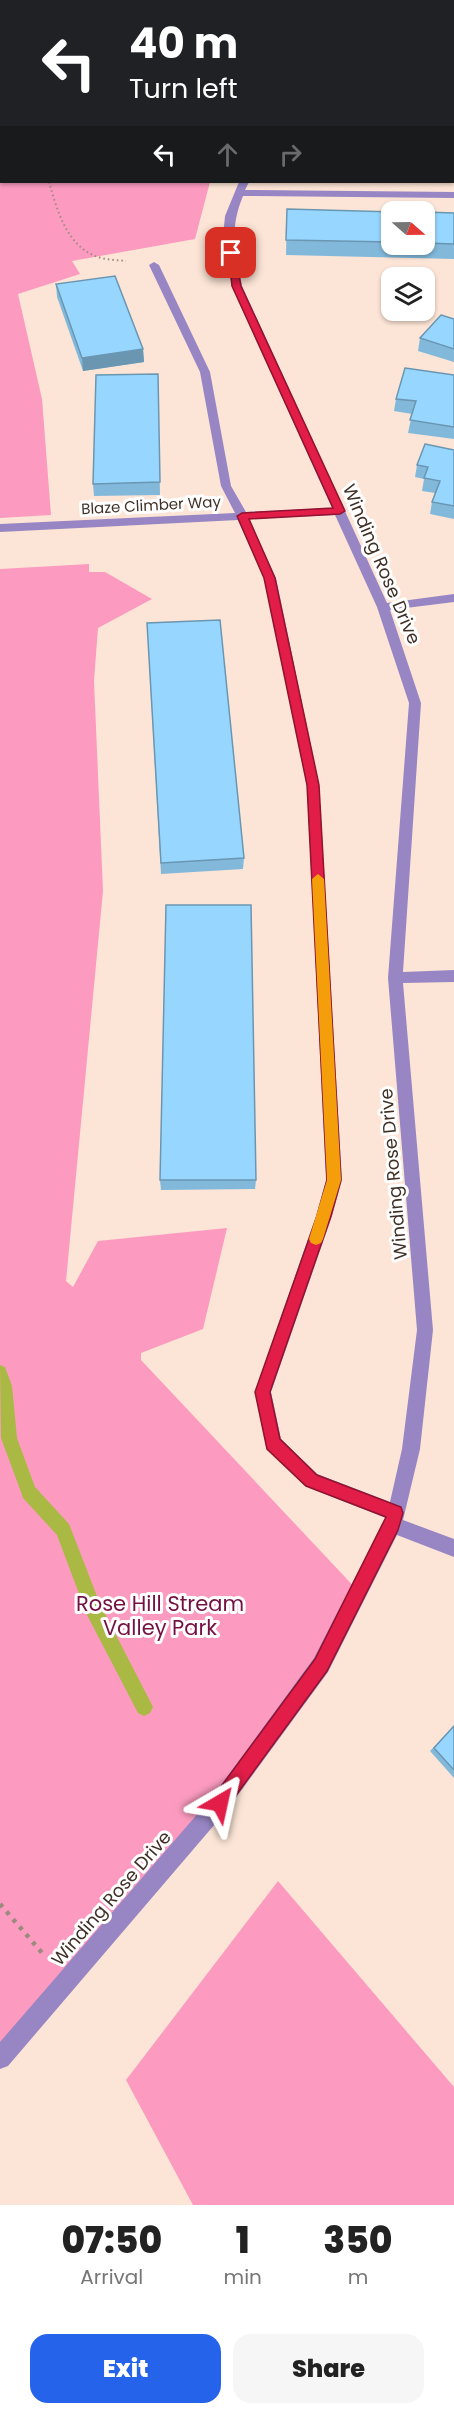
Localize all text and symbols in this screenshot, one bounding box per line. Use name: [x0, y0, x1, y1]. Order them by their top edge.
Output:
text: 40 m: [129, 14, 238, 73]
icon: left: [30, 24, 108, 102]
text: Turn left: [129, 70, 238, 107]
icon: left: [148, 138, 181, 171]
icon: ahead: [211, 138, 244, 171]
icon: right: [274, 138, 307, 171]
north arrow: [381, 201, 435, 255]
map controls: [381, 201, 435, 321]
pin: [205, 227, 256, 278]
icon: arrive: [214, 236, 247, 269]
button: layers: [381, 267, 435, 321]
street label: Winding Rose Drive: [337, 480, 427, 648]
street label: Blaze Climber Way: [81, 491, 222, 519]
street label: Winding Rose Drive: [373, 1087, 413, 1261]
park label: Rose Hill Stream Valley Park: [76, 1589, 244, 1642]
position arrow: [188, 1771, 252, 1835]
street label: Winding Rose Drive: [45, 1825, 177, 1971]
text: 07:50: [61, 2215, 162, 2266]
text: 1: [236, 2215, 250, 2266]
text: 350: [323, 2215, 393, 2266]
text: Arrival: [80, 2263, 143, 2291]
text: min: [224, 2263, 262, 2291]
text: m: [348, 2263, 368, 2291]
button: Exit: [30, 2334, 221, 2403]
button: Share: [233, 2334, 424, 2403]

